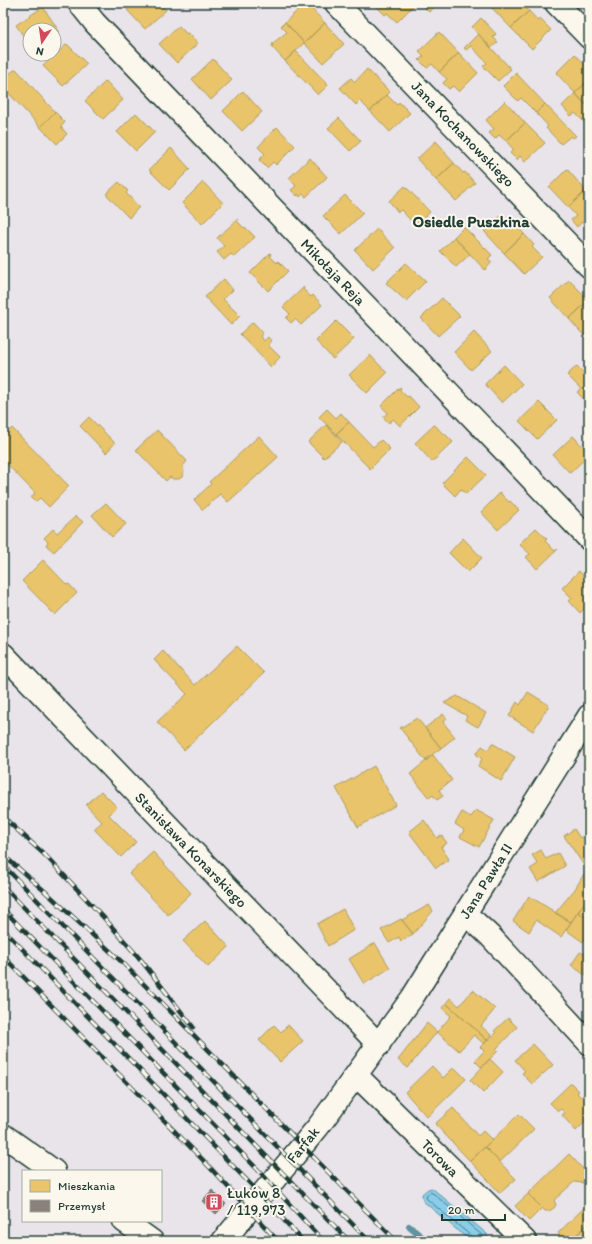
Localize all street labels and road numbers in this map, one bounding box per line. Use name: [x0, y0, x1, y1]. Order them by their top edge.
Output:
street label: Jana Kochanowskiego: [408, 77, 518, 191]
street label: Mikołaja Reja: [297, 235, 369, 309]
street label: Stanisława Konarskiego: [131, 789, 251, 911]
street label: Jana Pawła II: [456, 840, 516, 922]
street label: Farfak: [283, 1123, 323, 1167]
street label: Torowa: [417, 1135, 463, 1181]

